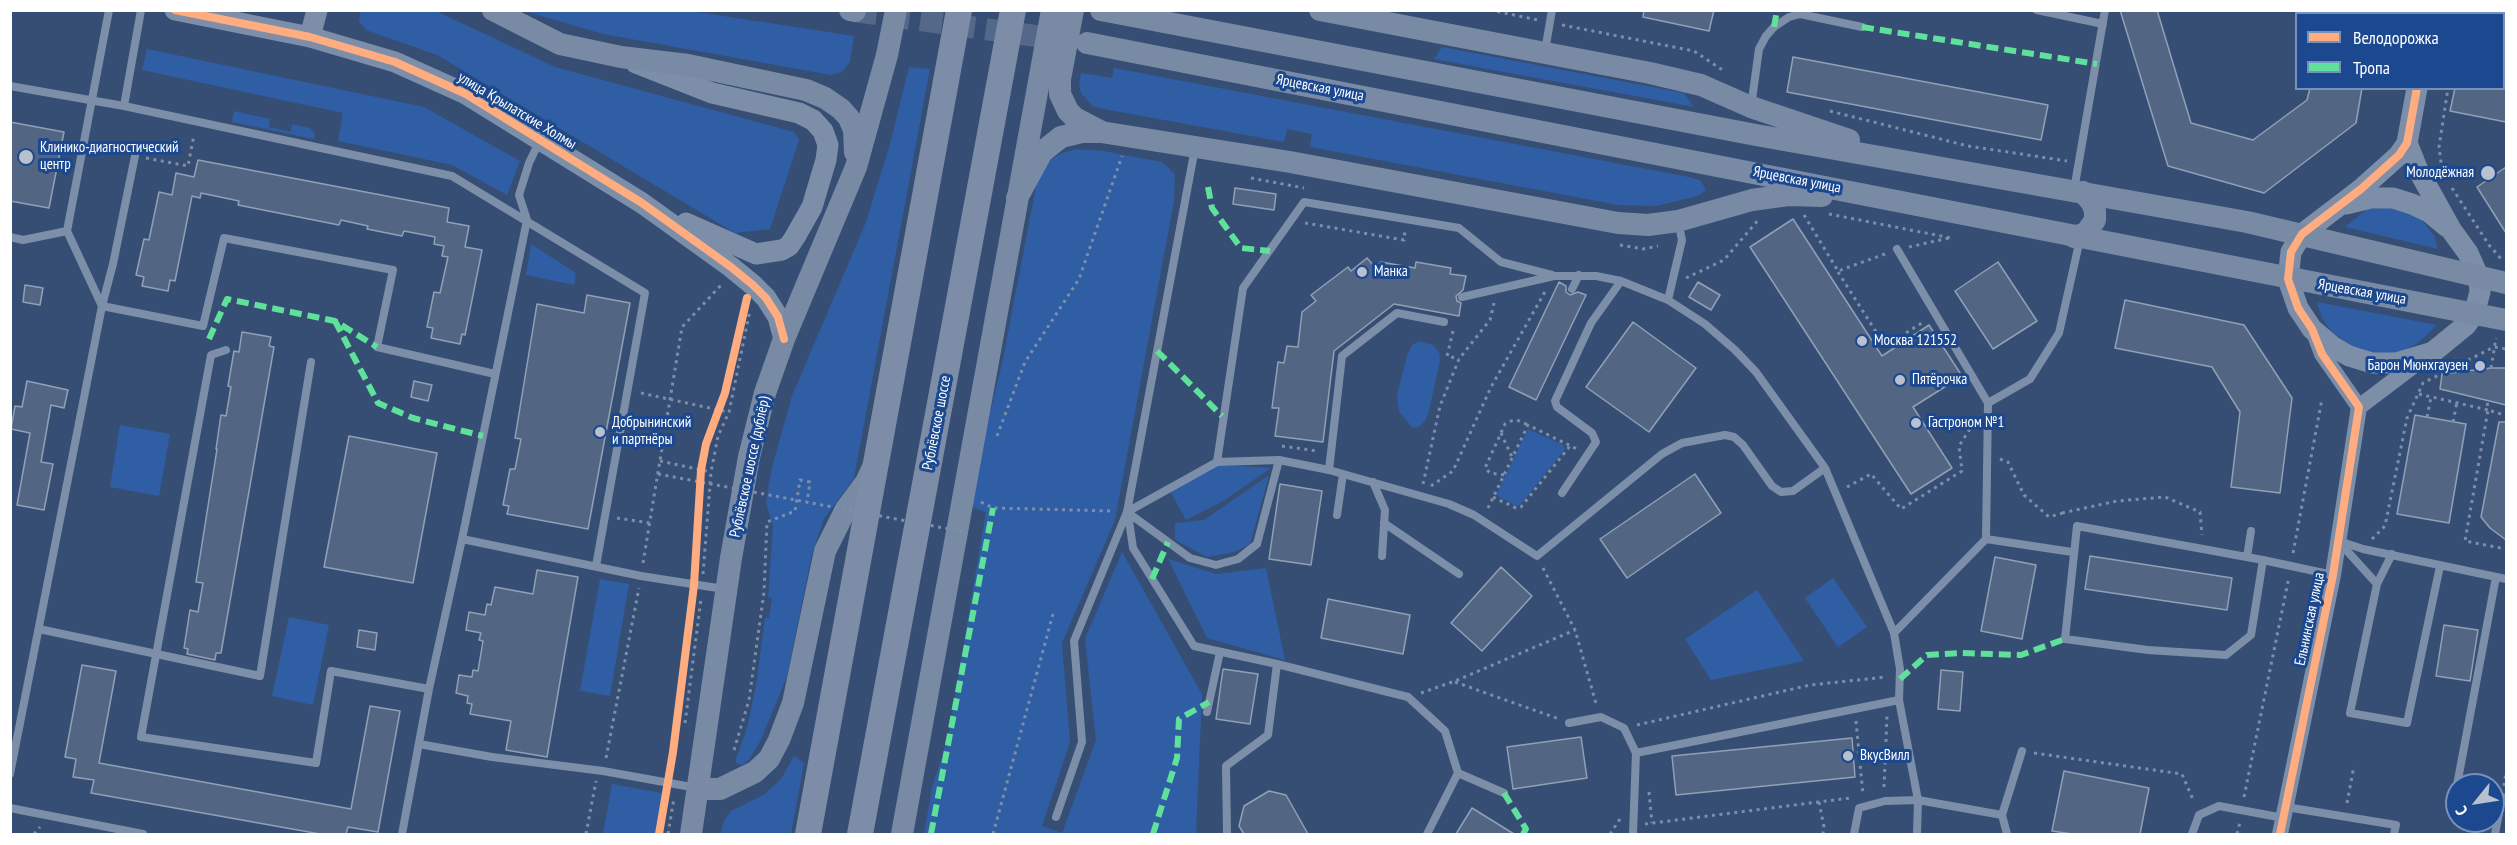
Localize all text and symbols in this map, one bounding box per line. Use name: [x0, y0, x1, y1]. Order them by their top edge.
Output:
legend: [2295, 12, 2505, 90]
text: Велодорожка: [2353, 26, 2439, 49]
text: Тропа: [2353, 56, 2390, 79]
street label: улица Крылатские Холмы: [454, 68, 580, 154]
street label: Ярцевская улица: [1274, 71, 1366, 105]
place label: Клинико-диагностический центр: [40, 139, 179, 174]
marker: Клинико-диагностический центр: [17, 148, 35, 166]
street label: Ярцевская улица: [1751, 163, 1843, 197]
place label: Молодёжная: [2406, 164, 2474, 182]
marker: Молодёжная: [2479, 164, 2497, 182]
place label: Манка: [1374, 263, 1408, 281]
marker: Манка: [1355, 265, 1369, 279]
street label: Ярцевская улица: [2317, 275, 2407, 309]
place label: Москва 121552: [1874, 332, 1957, 350]
marker: Москва 121552: [1855, 334, 1869, 348]
place label: Барон Мюнхгаузен: [2368, 357, 2468, 375]
marker: Барон Мюнхгаузен: [2473, 359, 2487, 373]
place label: Пятёрочка: [1912, 371, 1967, 389]
marker: Пятёрочка: [1893, 373, 1907, 387]
street label: Рублёвское шоссе: [919, 374, 955, 472]
street label: Рублёвское шоссе (дублёр): [726, 395, 774, 539]
place label: Добрынинский и партнёры: [612, 414, 691, 449]
place label: Гастроном №1: [1928, 414, 2004, 432]
marker: Гастроном №1: [1909, 416, 1923, 430]
marker: Добрынинский и партнёры: [593, 425, 607, 439]
street label: Ельнинская улица: [2291, 571, 2329, 667]
place label: ВкусВилл: [1860, 747, 1910, 765]
marker: ВкусВилл: [1841, 749, 1855, 763]
north arrow: [2445, 773, 2505, 833]
text: С: [2451, 803, 2472, 819]

